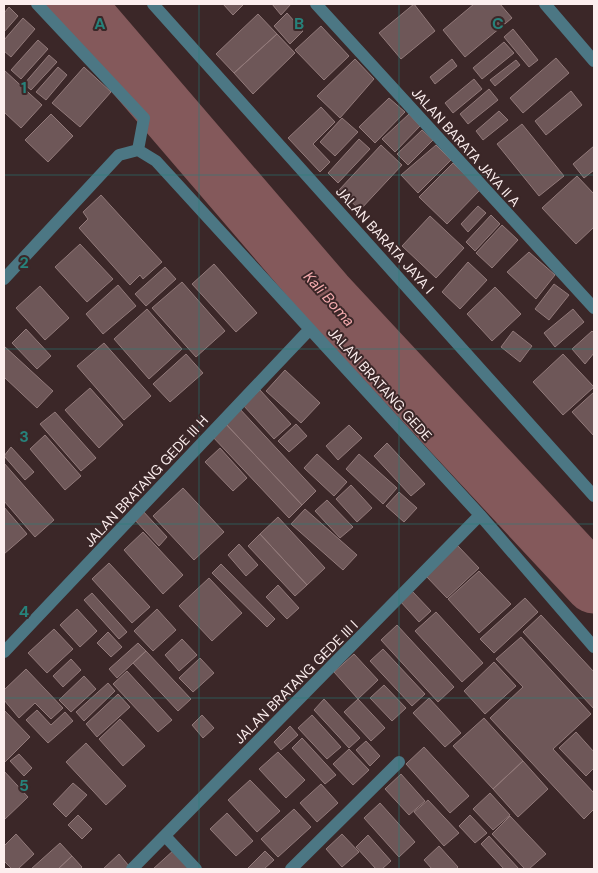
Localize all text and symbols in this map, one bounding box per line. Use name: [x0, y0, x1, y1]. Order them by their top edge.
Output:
text: A: [94, 13, 106, 34]
text: B: [294, 13, 304, 34]
text: C: [492, 13, 504, 34]
text: 1: [21, 77, 27, 98]
street label: JALAN BARATA JAYA II A: [408, 84, 524, 210]
street label: JALAN BARATA JAYA I: [332, 183, 438, 297]
text: 2: [19, 252, 29, 273]
water label: Kali Boma: [299, 267, 359, 331]
street label: JALAN BRATANG GEDE: [324, 323, 436, 445]
street label: JALAN BRATANG GEDE III H: [80, 411, 212, 551]
text: 3: [19, 426, 29, 447]
text: 4: [19, 601, 29, 622]
street label: JALAN BRATANG GEDE III I: [230, 616, 362, 748]
text: 5: [19, 775, 29, 796]

